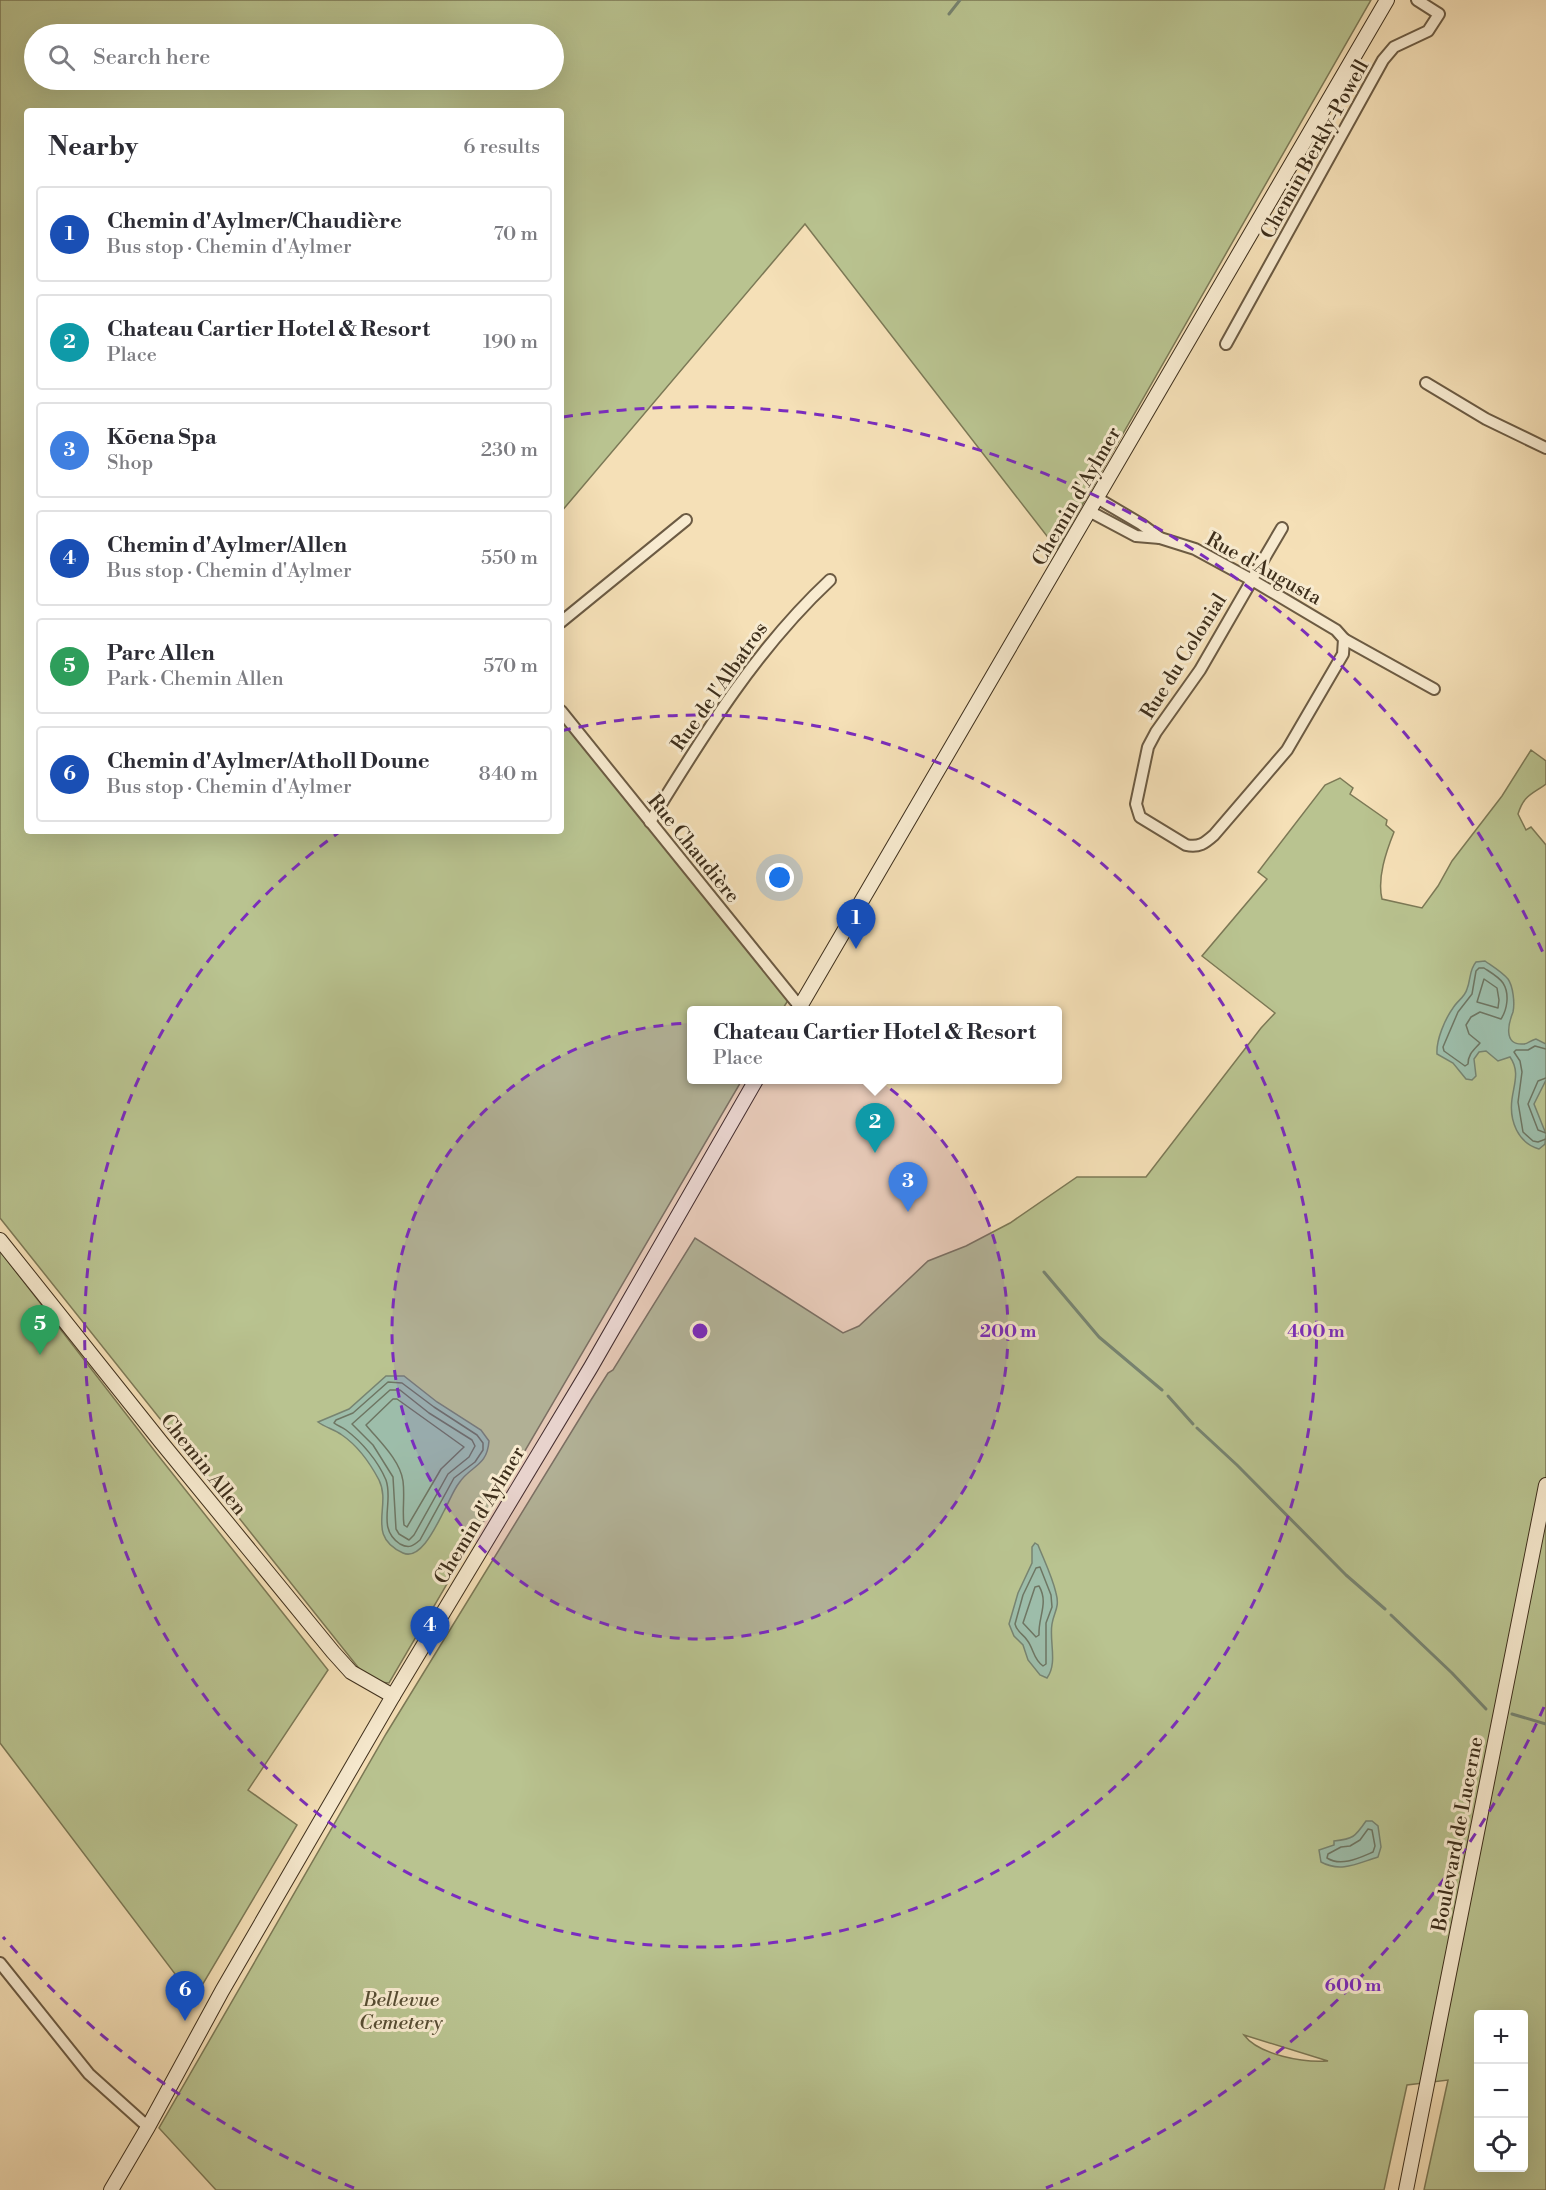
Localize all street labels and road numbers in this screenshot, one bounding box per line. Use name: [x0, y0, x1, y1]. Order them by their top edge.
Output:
street label: Chemin Berkly-Powell: [1256, 56, 1375, 244]
street label: Chemin d'Aylmer: [1027, 423, 1127, 571]
street label: Rue d'Augusta: [1201, 527, 1326, 612]
street label: Rue du Colonial: [1136, 589, 1233, 724]
street label: Rue de l'Albatros: [666, 617, 774, 756]
street label: Rue Chaudière: [641, 789, 744, 909]
street label: Chemin Allen: [154, 1409, 251, 1521]
street label: Chemin d'Aylmer: [429, 1442, 531, 1589]
street label: Boulevard de Lucerne: [1427, 1735, 1490, 1935]

